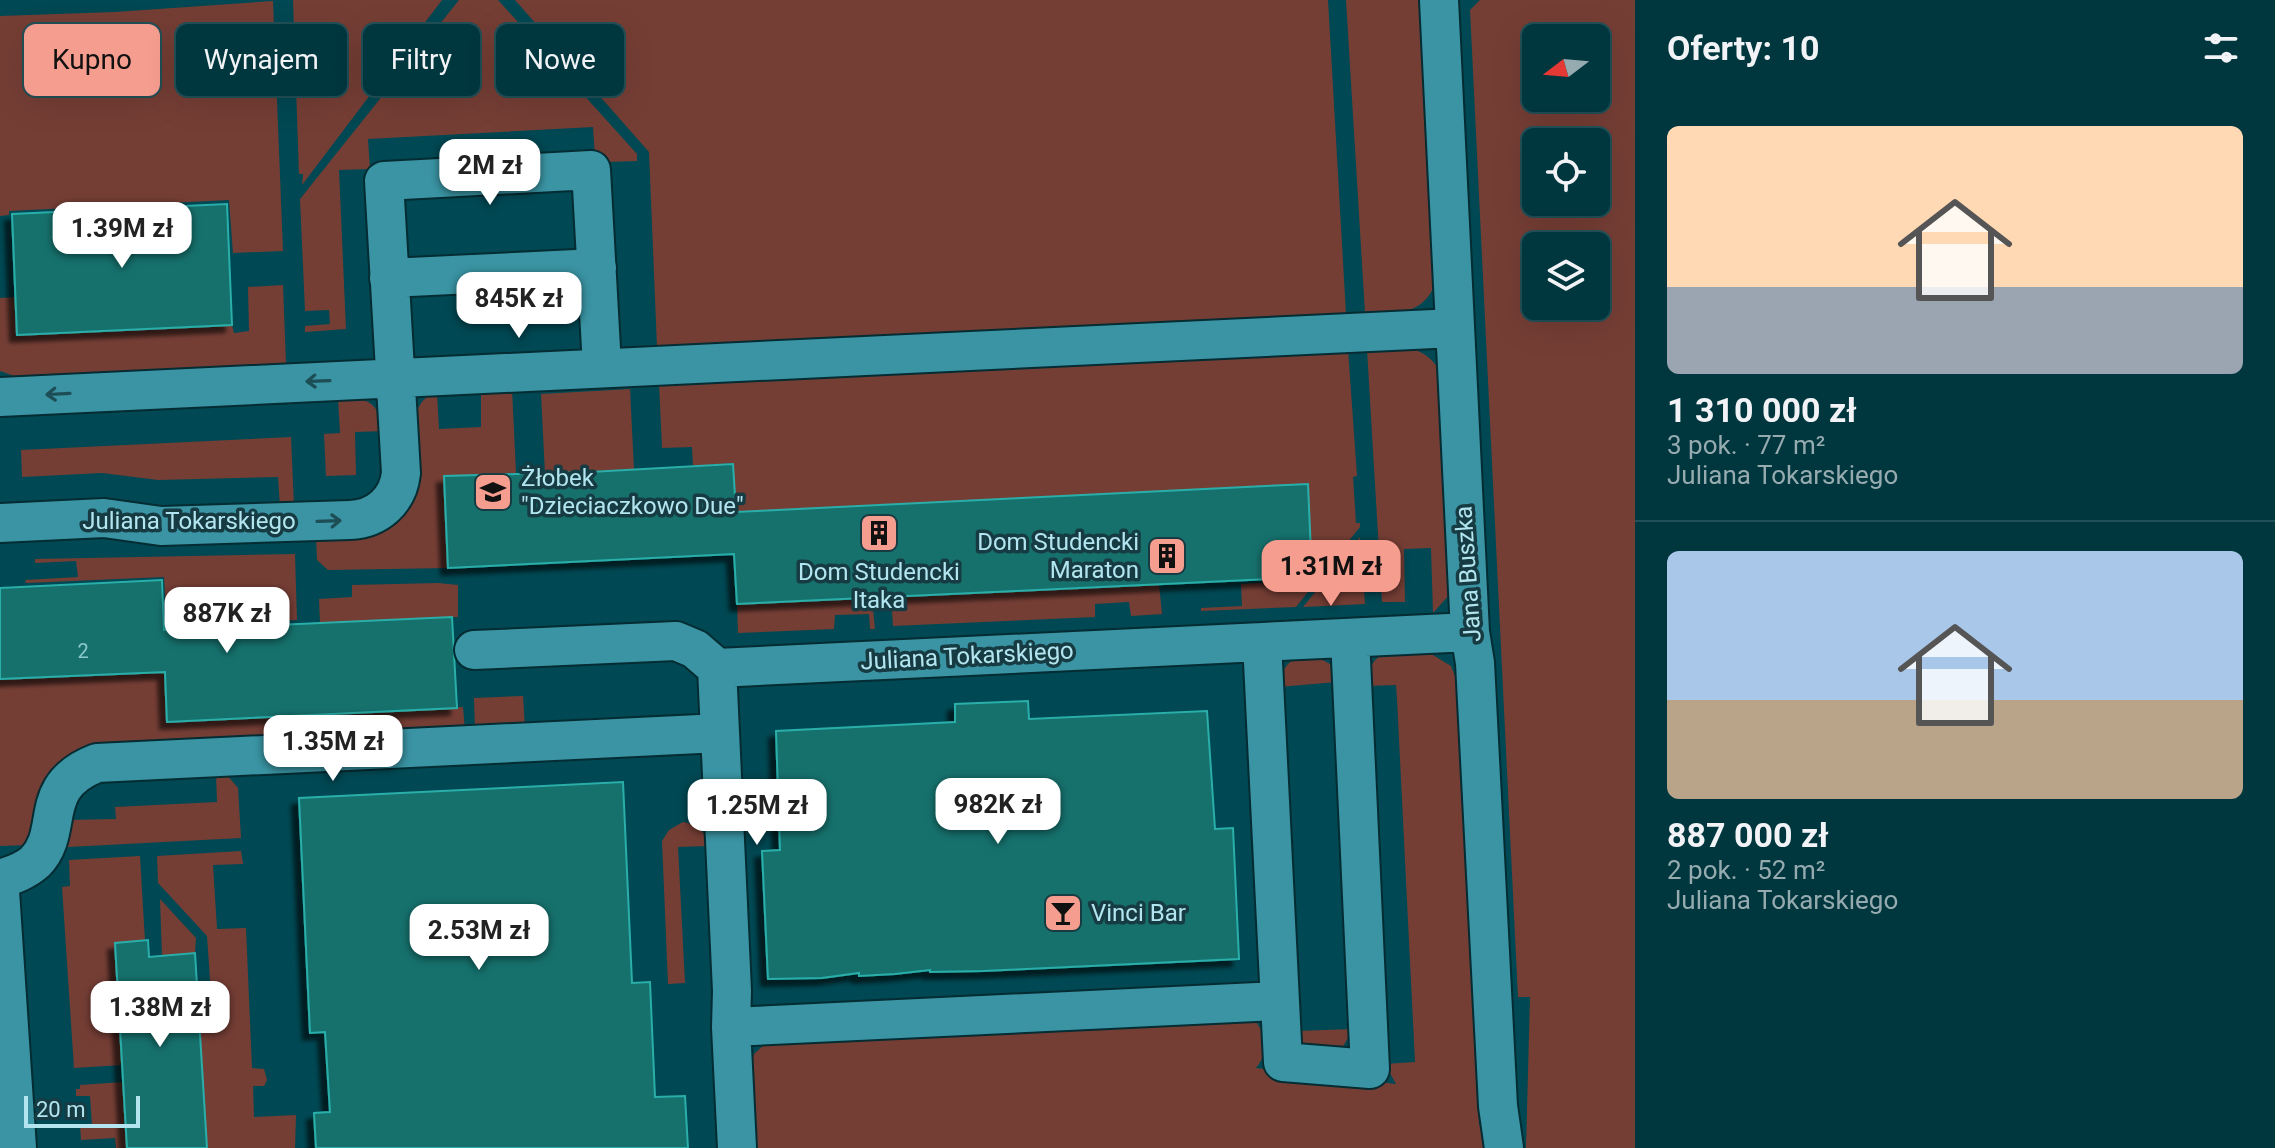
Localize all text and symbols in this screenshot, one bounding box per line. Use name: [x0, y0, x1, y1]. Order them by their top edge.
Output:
chip: Kupno: [24, 24, 160, 96]
chip: Wynajem: [176, 24, 347, 96]
chip: Filtry: [363, 24, 480, 96]
chip: Nowe: [496, 24, 624, 96]
north arrow: [1522, 24, 1610, 112]
map controls: [1522, 24, 1610, 320]
icon: filters: [2199, 26, 2243, 70]
text: Oferty: 10: [1667, 28, 1820, 68]
button: locate: [1522, 128, 1610, 216]
pin: 2M zł: [434, 139, 546, 207]
text: 2M zł: [457, 150, 523, 180]
icon: home: [1883, 178, 2027, 322]
pin: 1.39M zł: [39, 202, 205, 270]
text: 1.39M zł: [71, 213, 173, 243]
button: layers: [1522, 232, 1610, 320]
pin: 845K zł: [445, 272, 593, 340]
text: 845K zł: [475, 283, 563, 313]
one-way arrow: [305, 374, 332, 389]
one-way arrow: [45, 387, 72, 402]
text: 1 310 000 zł: [1667, 390, 1857, 430]
text: 3 pok. · 77 m²: [1667, 430, 1825, 460]
text: Juliana Tokarskiego: [1667, 460, 1898, 490]
place label: Żłobek "Dzieciaczkowo Due": [521, 464, 744, 520]
school or university icon: Żłobek "Dzieciaczkowo Due": [472, 471, 514, 513]
street label: Jana Buszka: [1449, 505, 1487, 643]
street label: Juliana Tokarskiego: [82, 507, 296, 535]
building icon: Dom Studencki Itaka: [858, 512, 900, 554]
one-way arrow: [315, 513, 342, 529]
place label: Dom Studencki Maraton: [977, 528, 1139, 584]
building icon: Dom Studencki Maraton: [1146, 535, 1188, 577]
pin: 1.31M zł: [1248, 540, 1414, 608]
text: 1.31M zł: [1280, 551, 1382, 581]
place label: Dom Studencki Itaka: [798, 558, 960, 614]
pin: 887K zł: [153, 587, 301, 655]
text: 887K zł: [183, 598, 271, 628]
icon: home: [1883, 603, 2027, 747]
street label: Juliana Tokarskiego: [860, 636, 1074, 676]
house number: 2: [77, 639, 89, 663]
pin: 1.35M zł: [250, 715, 416, 783]
text: 1.35M zł: [282, 726, 384, 756]
pin: 982K zł: [924, 778, 1072, 846]
pin: 1.25M zł: [674, 779, 840, 847]
text: 982K zł: [954, 789, 1042, 819]
text: 1.25M zł: [706, 790, 808, 820]
text: 887 000 zł: [1667, 815, 1829, 855]
text: 2 pok. · 52 m²: [1667, 855, 1825, 885]
text: Juliana Tokarskiego: [1667, 885, 1898, 915]
bar icon: Vinci Bar: [1042, 892, 1084, 934]
place label: Vinci Bar: [1091, 899, 1186, 927]
pin: 2.53M zł: [396, 904, 562, 972]
text: 2.53M zł: [428, 915, 530, 945]
pin: 1.38M zł: [77, 981, 243, 1049]
text: 1.38M zł: [109, 992, 211, 1022]
scale bar: [24, 1092, 140, 1128]
text: 20 m: [36, 1097, 85, 1122]

